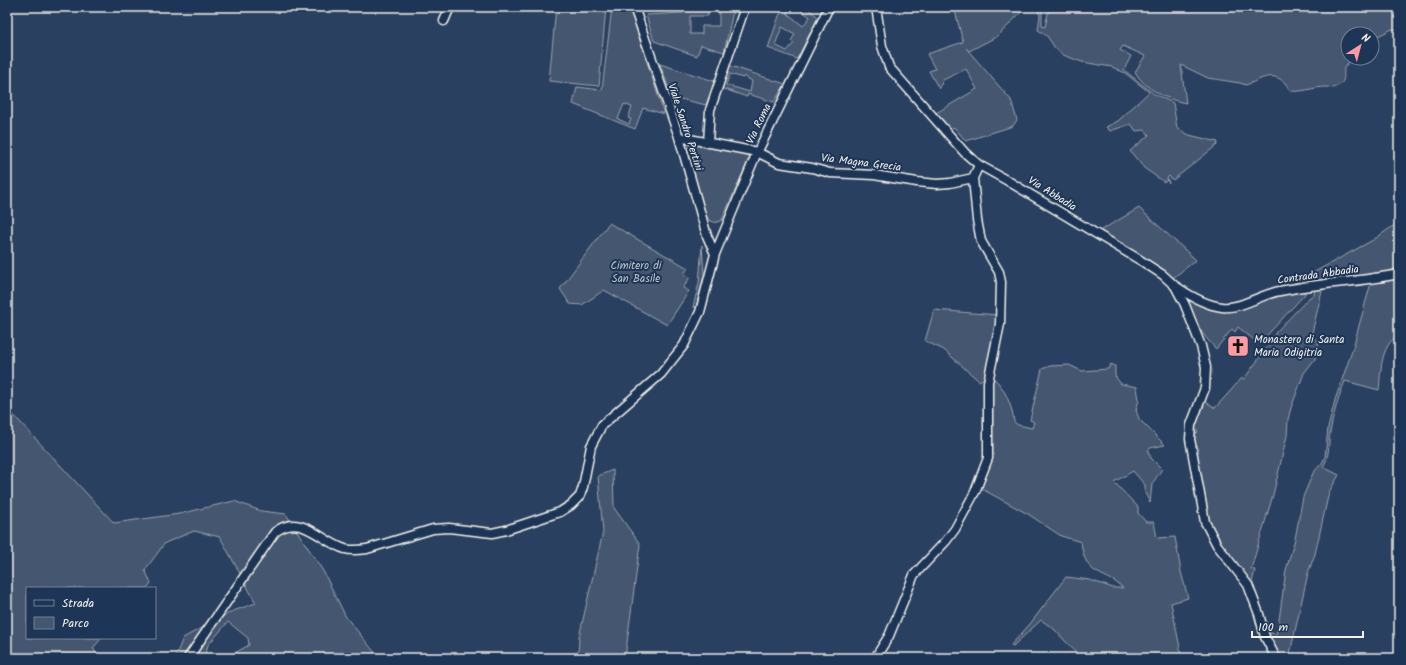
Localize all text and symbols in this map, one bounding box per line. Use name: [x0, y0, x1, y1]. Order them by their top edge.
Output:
north arrow: [1340, 26, 1380, 66]
text: N: [1357, 29, 1373, 48]
street label: Viale Sandro Pertini: [662, 81, 708, 173]
street label: Via Roma: [741, 101, 777, 147]
street label: Via Magna Grecia: [820, 149, 902, 177]
street label: Via Abbadia: [1024, 172, 1080, 216]
park label: Cimitero di San Basile: [611, 257, 662, 288]
street label: Contrada Abbadia: [1276, 260, 1360, 290]
place label: Monastero di Santa Maria Odigitria: [1254, 331, 1344, 362]
church icon: Monastero di Santa Maria Odigitria: [1225, 333, 1251, 359]
legend: [26, 587, 156, 639]
text: Strada: [62, 594, 95, 613]
scale bar: [1252, 613, 1363, 639]
text: Parco: [62, 614, 89, 633]
text: 100 m: [1258, 618, 1289, 637]

